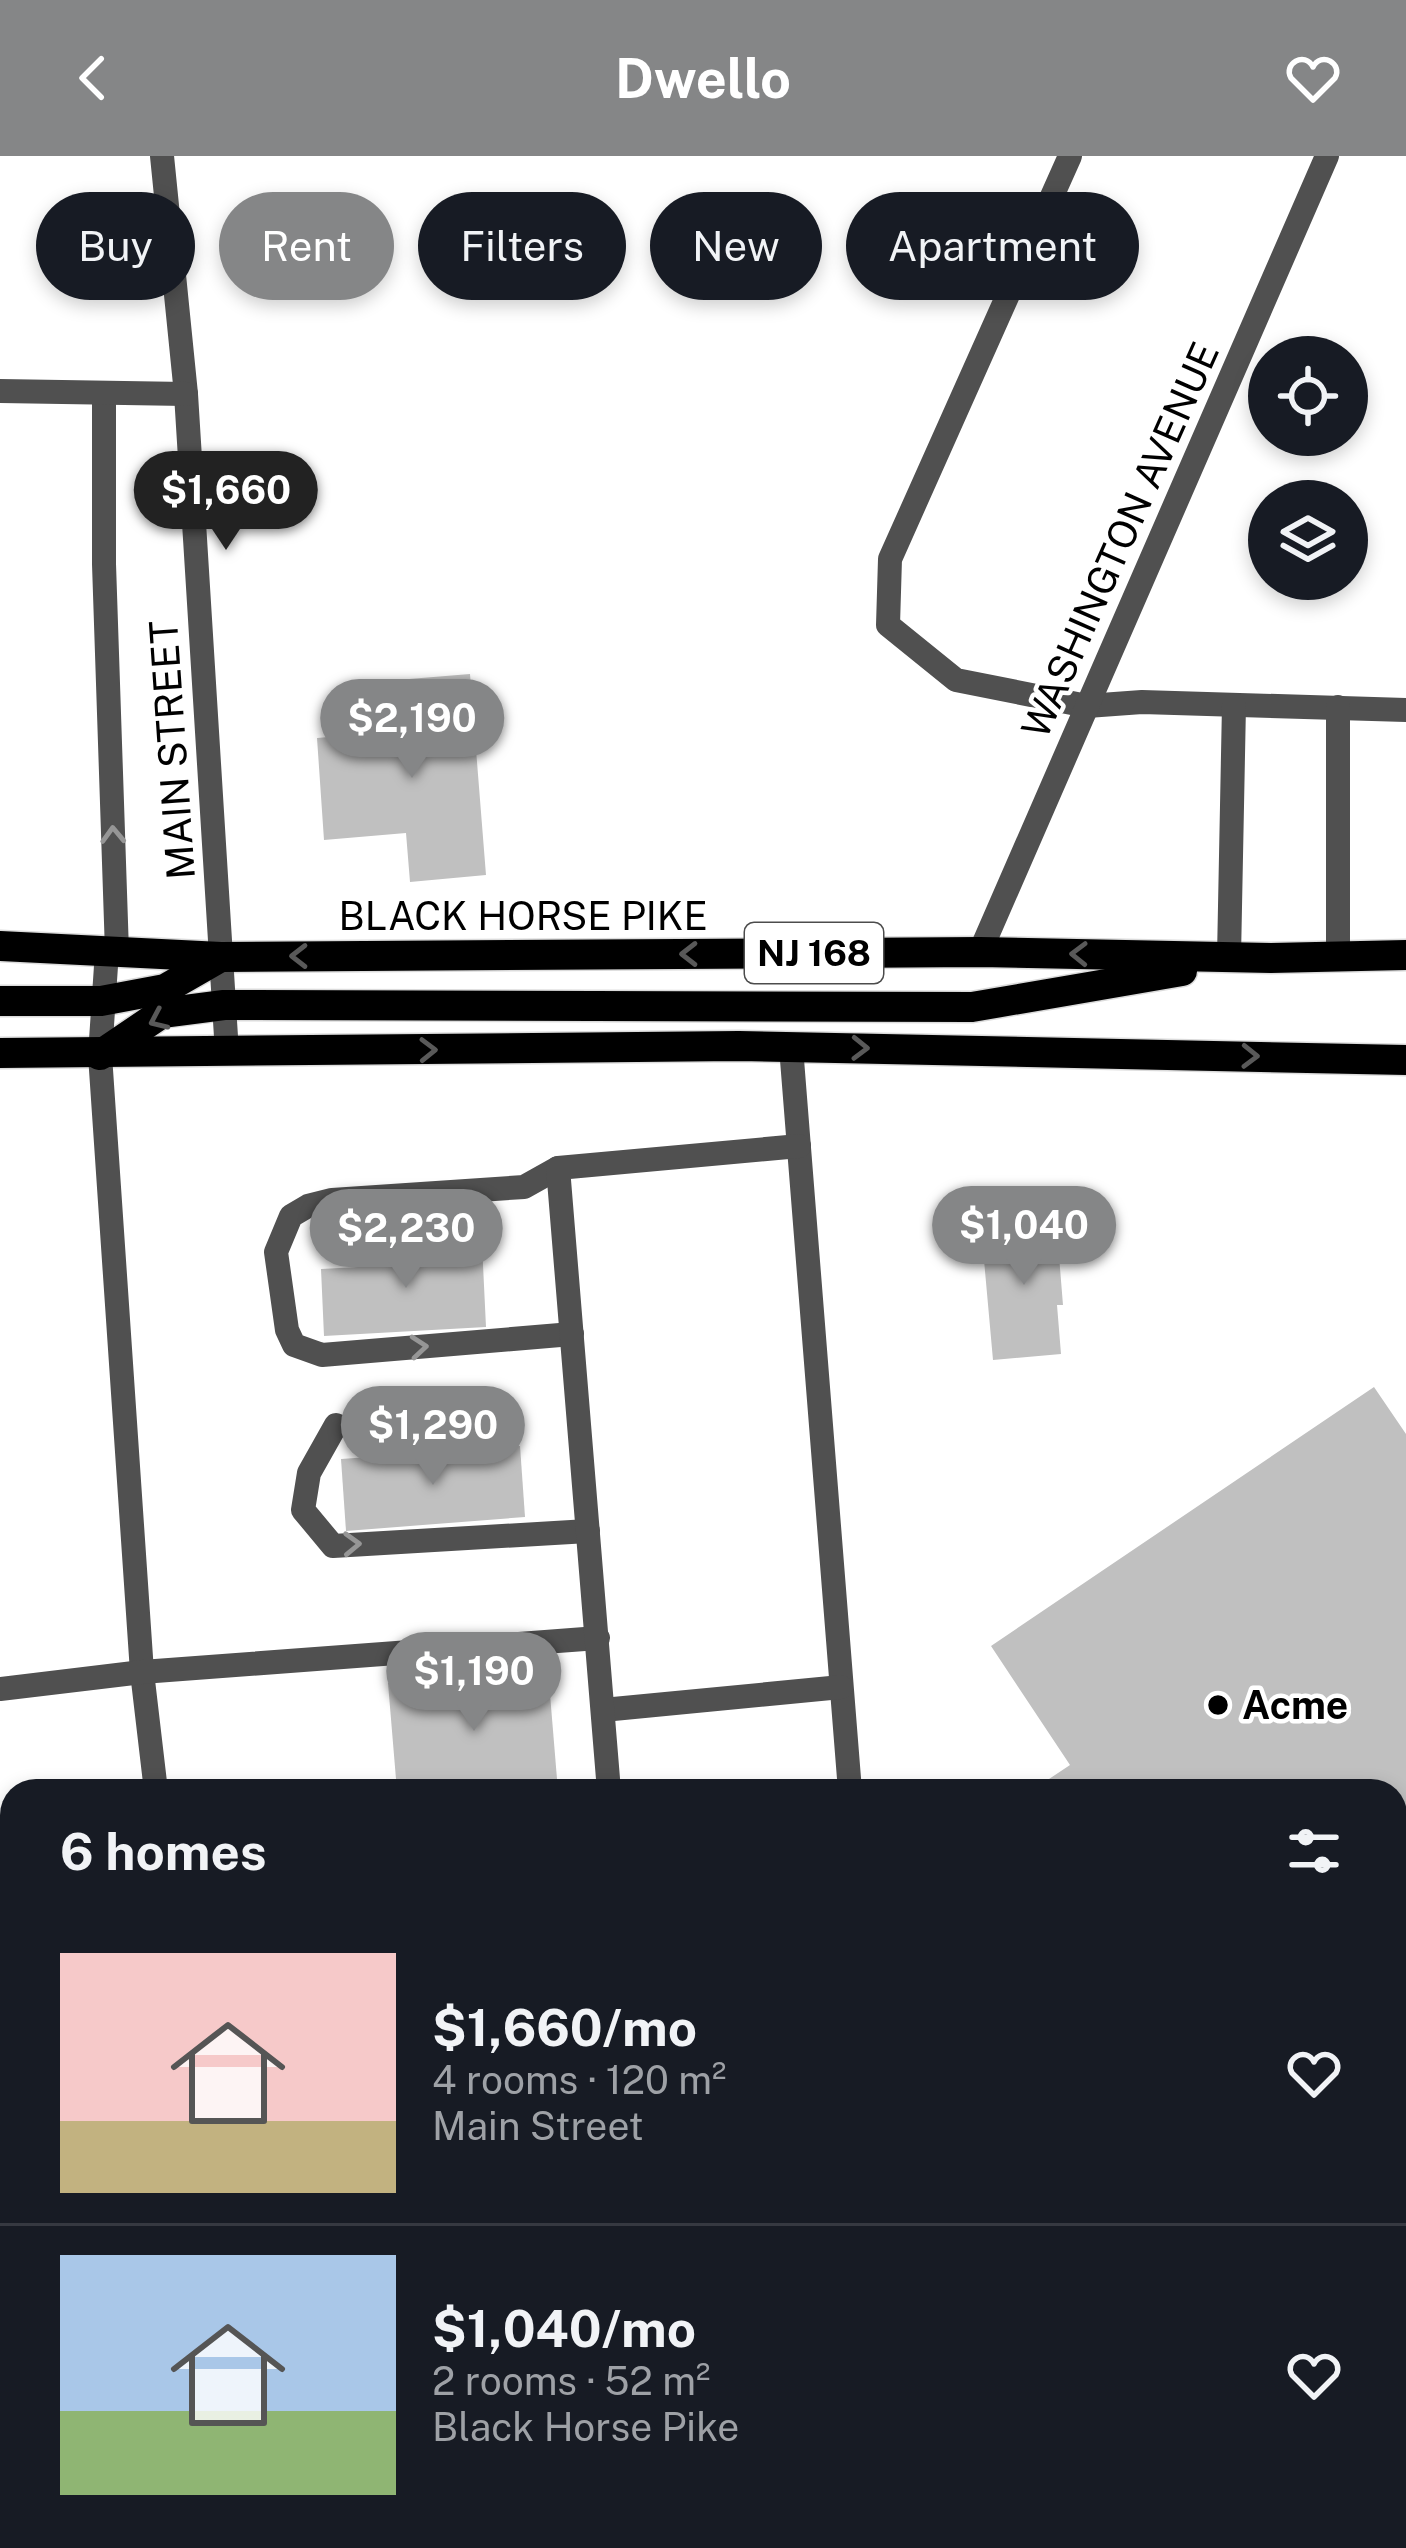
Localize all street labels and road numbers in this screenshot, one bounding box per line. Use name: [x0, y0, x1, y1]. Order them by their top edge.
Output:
street label: WASHINGTON AVENUE: [1012, 335, 1228, 745]
street label: MAIN STREET: [140, 619, 204, 881]
street label: BLACK HORSE PIKE: [338, 893, 708, 939]
road number: NJ 168: [745, 923, 883, 983]

